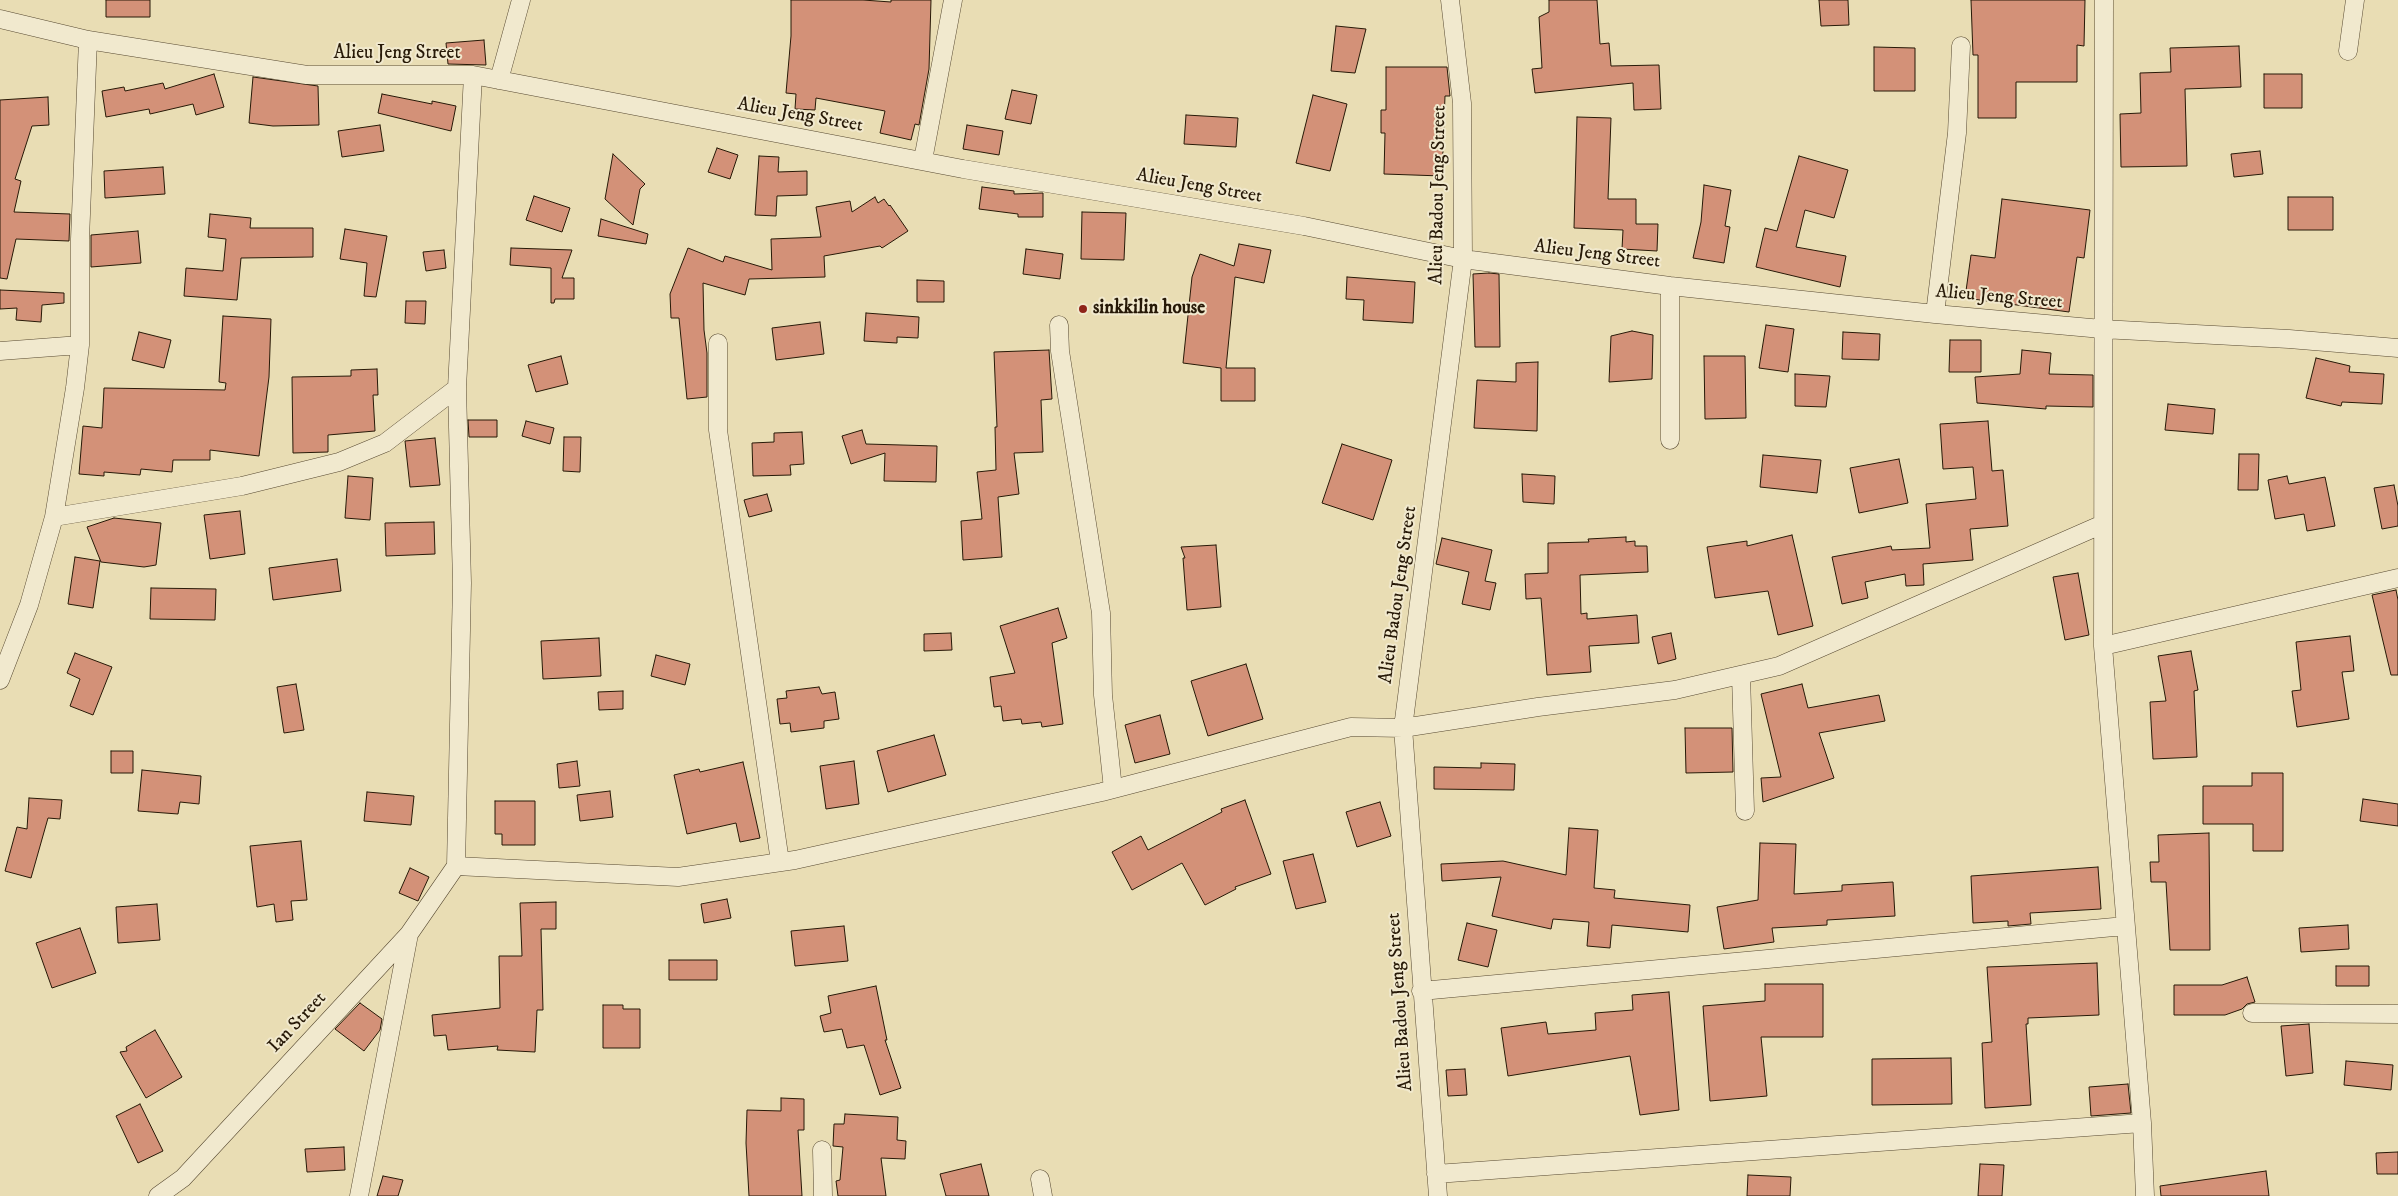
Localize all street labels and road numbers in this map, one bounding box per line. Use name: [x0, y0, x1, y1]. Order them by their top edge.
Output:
street label: Alieu Jeng Street: [333, 43, 461, 65]
street label: Alieu Jeng Street: [735, 94, 865, 138]
street label: Alieu Badou Jeng Street: [1426, 105, 1452, 285]
street label: Alieu Jeng Street: [1134, 165, 1264, 209]
street label: Alieu Jeng Street: [1533, 236, 1661, 274]
street label: Alieu Jeng Street: [1935, 281, 2063, 315]
street label: Alieu Badou Jeng Street: [1375, 505, 1423, 685]
street label: Alieu Badou Jeng Street: [1383, 912, 1419, 1092]
street label: Ian Street: [264, 988, 332, 1058]

